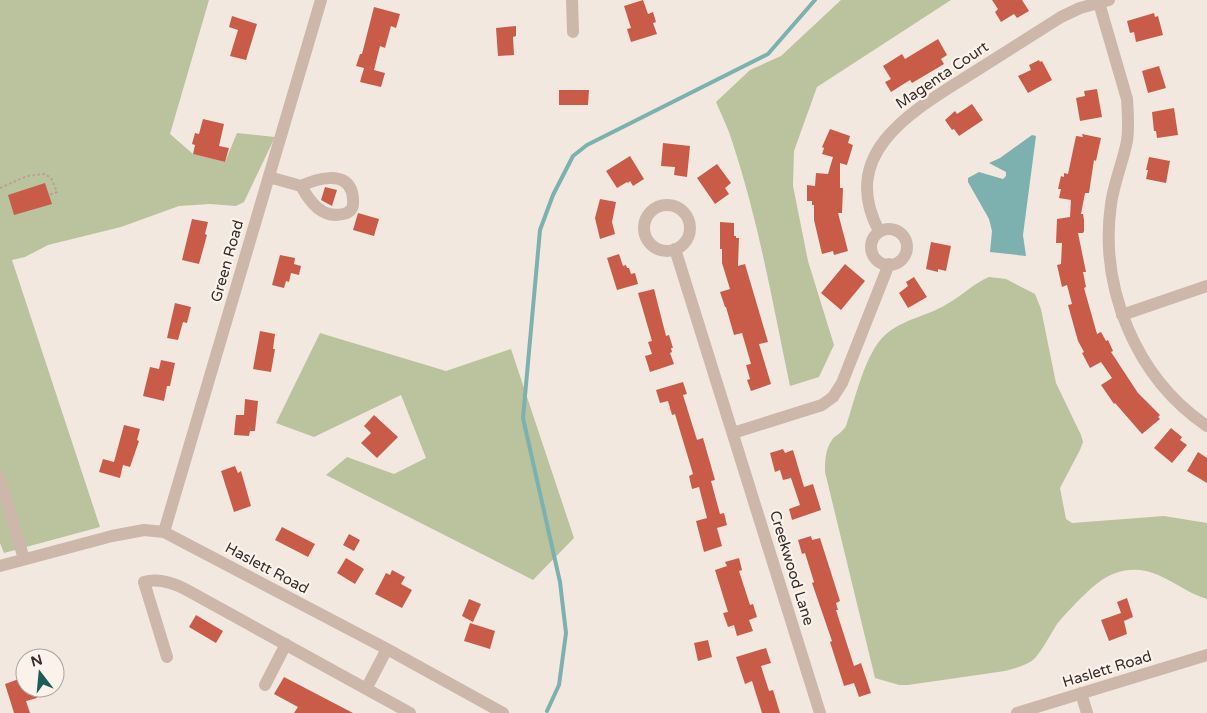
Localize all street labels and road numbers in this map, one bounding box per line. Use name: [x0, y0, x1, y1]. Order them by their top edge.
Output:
street label: Magenta Court: [892, 37, 992, 113]
street label: Green Road: [207, 218, 247, 304]
street label: Creekwood Lane: [766, 508, 818, 628]
street label: Haslett Road: [222, 538, 312, 598]
street label: Haslett Road: [1060, 647, 1154, 691]

